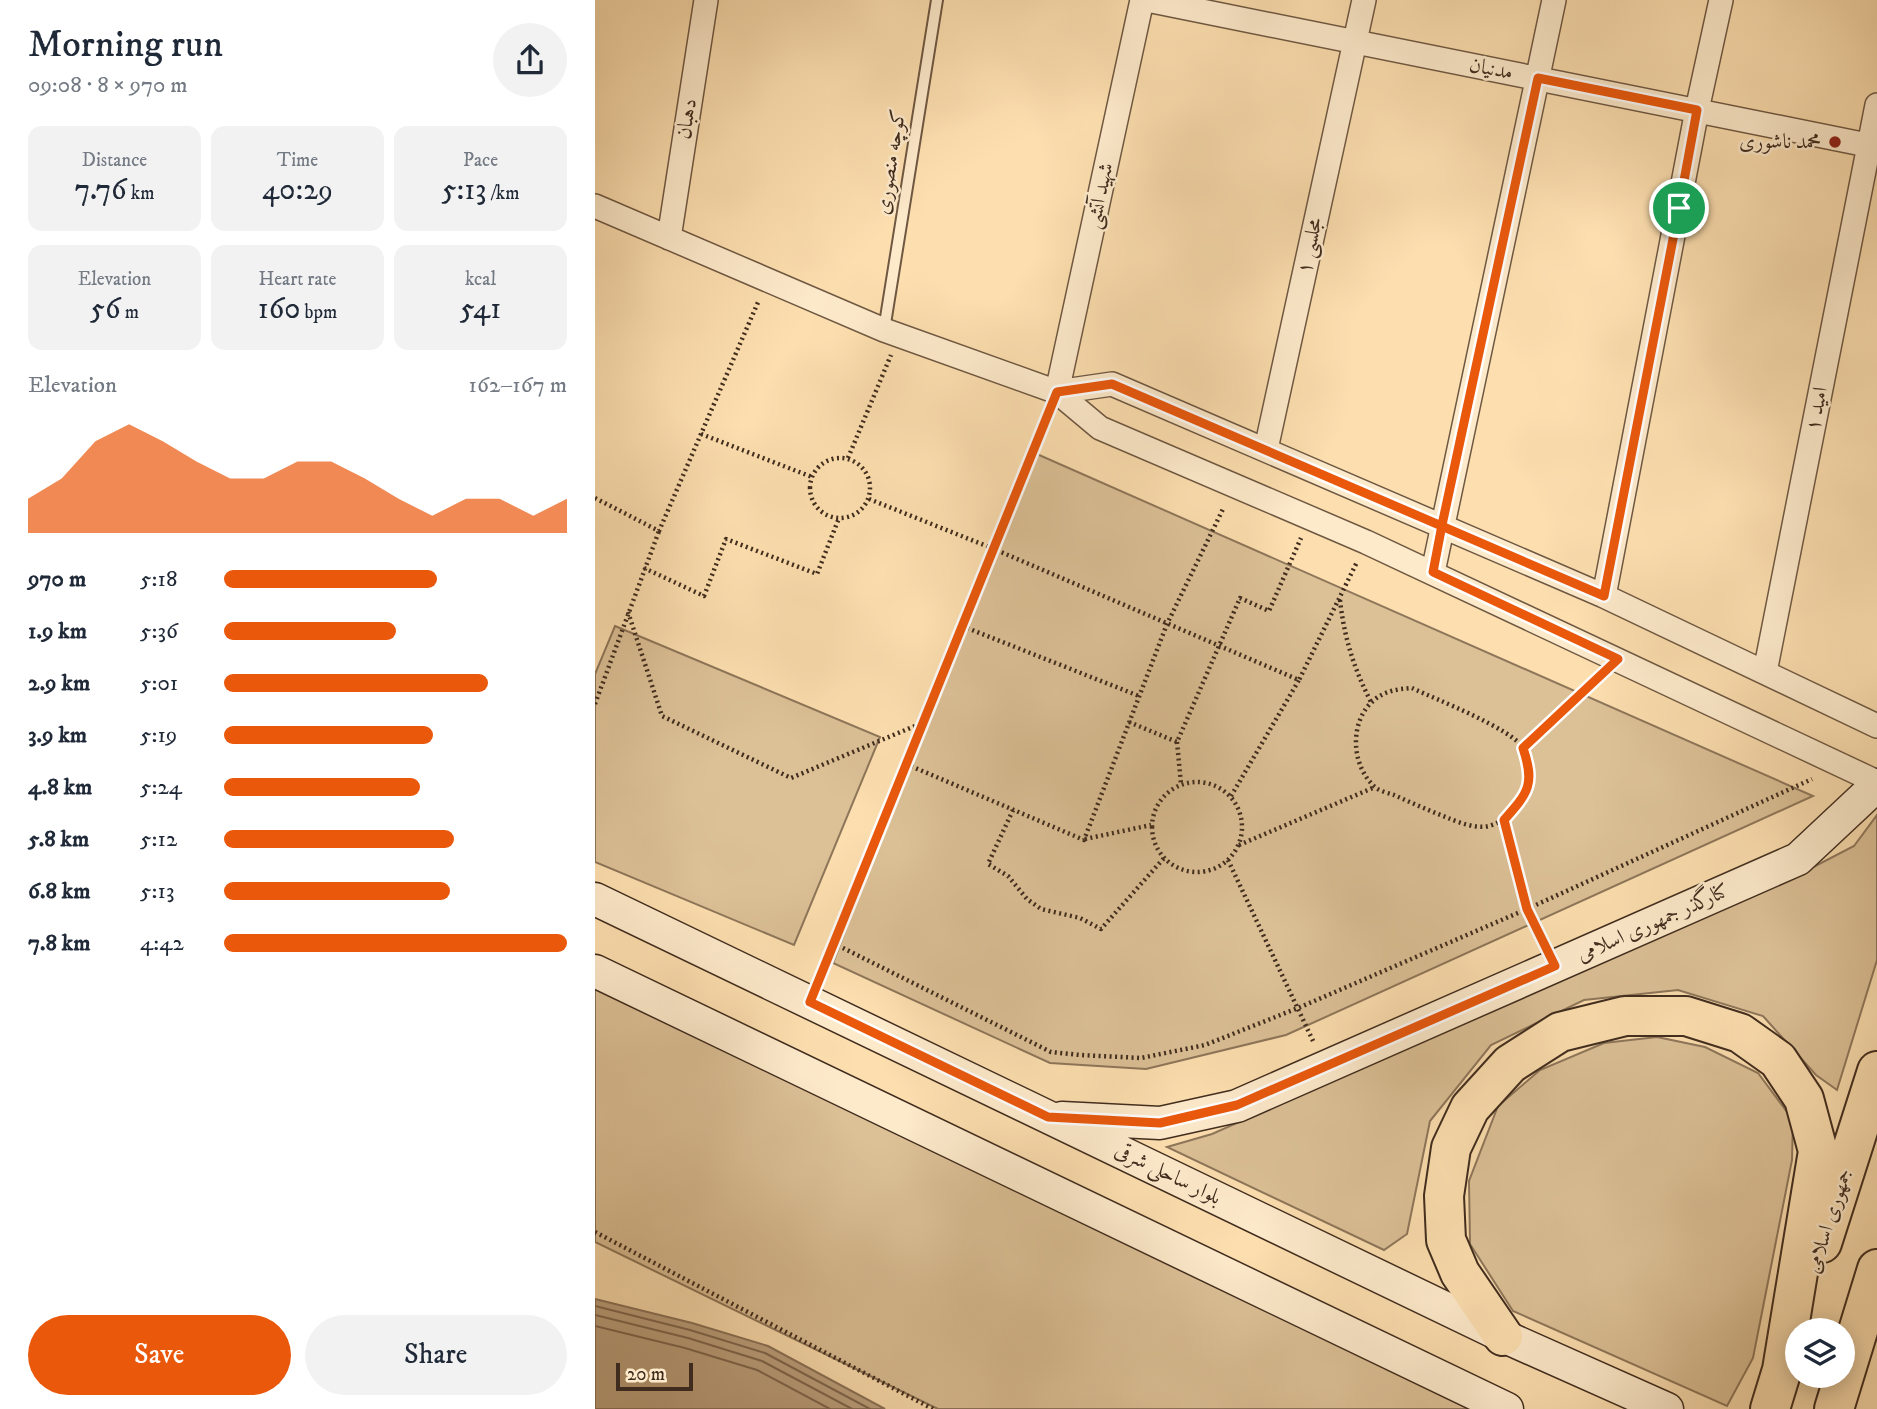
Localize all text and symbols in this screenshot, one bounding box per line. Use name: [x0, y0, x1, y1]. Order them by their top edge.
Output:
text: Morning run: [28, 21, 223, 69]
button: share: [493, 23, 567, 97]
street label: مدنیان: [1467, 52, 1515, 86]
text: 09:08 · 8 × 970 m: [28, 71, 188, 100]
street label: دهبان: [671, 97, 703, 141]
street label: کوچه منصوری: [870, 107, 912, 217]
place label: محمد ناشوری: [1739, 129, 1821, 155]
marker: محمد ناشوری: [1827, 134, 1843, 150]
text: Distance: [82, 149, 147, 172]
text: Time: [277, 149, 318, 172]
text: Pace: [463, 149, 498, 172]
street label: شهید آتشی: [1079, 160, 1121, 232]
text: 7.76: [74, 172, 127, 209]
text: 40:29: [262, 172, 333, 209]
text: 5:13: [442, 172, 487, 209]
pin: [1649, 178, 1709, 238]
text: km: [127, 182, 155, 205]
text: /km: [487, 182, 519, 205]
icon: arrive: [1660, 189, 1698, 227]
street label: مجلسی ۱: [1291, 215, 1330, 277]
text: Elevation: [78, 268, 151, 291]
text: Heart rate: [259, 268, 336, 291]
text: kcal: [465, 268, 496, 291]
text: 56: [90, 291, 121, 328]
text: 160: [258, 291, 300, 328]
text: 541: [460, 291, 501, 328]
text: m: [121, 301, 139, 324]
text: bpm: [300, 301, 337, 324]
text: Elevation: [28, 371, 117, 400]
text: 162–167 m: [469, 371, 567, 400]
street label: امید ۱: [1800, 385, 1834, 433]
text: 970 m: [28, 565, 86, 594]
text: 5:18: [140, 565, 177, 594]
text: 1.9 km: [28, 617, 87, 646]
text: 5:36: [140, 617, 178, 646]
text: 2.9 km: [28, 669, 90, 698]
text: 5:01: [140, 669, 178, 698]
text: 3.9 km: [28, 721, 87, 750]
text: 5:19: [140, 721, 177, 750]
text: 4.8 km: [28, 773, 92, 802]
text: 5:24: [140, 773, 182, 802]
text: 5.8 km: [28, 825, 89, 854]
text: 5:12: [140, 825, 177, 854]
street label: کنارگذر جمهوری اسلامی: [1572, 875, 1733, 968]
text: 6.8 km: [28, 877, 91, 906]
text: 5:13: [140, 877, 174, 906]
text: 7.8 km: [28, 929, 91, 958]
text: 4:42: [140, 929, 184, 958]
street label: بلوار ساحلی شرقی: [1110, 1137, 1225, 1213]
street label: جمهوری اسلامی: [1800, 1165, 1858, 1277]
button: Save: [28, 1315, 291, 1395]
button: Share: [305, 1315, 567, 1395]
map controls: [1785, 1318, 1855, 1388]
button: layers: [1785, 1318, 1855, 1388]
scale bar: [616, 1360, 693, 1392]
text: 20 m: [627, 1363, 665, 1386]

